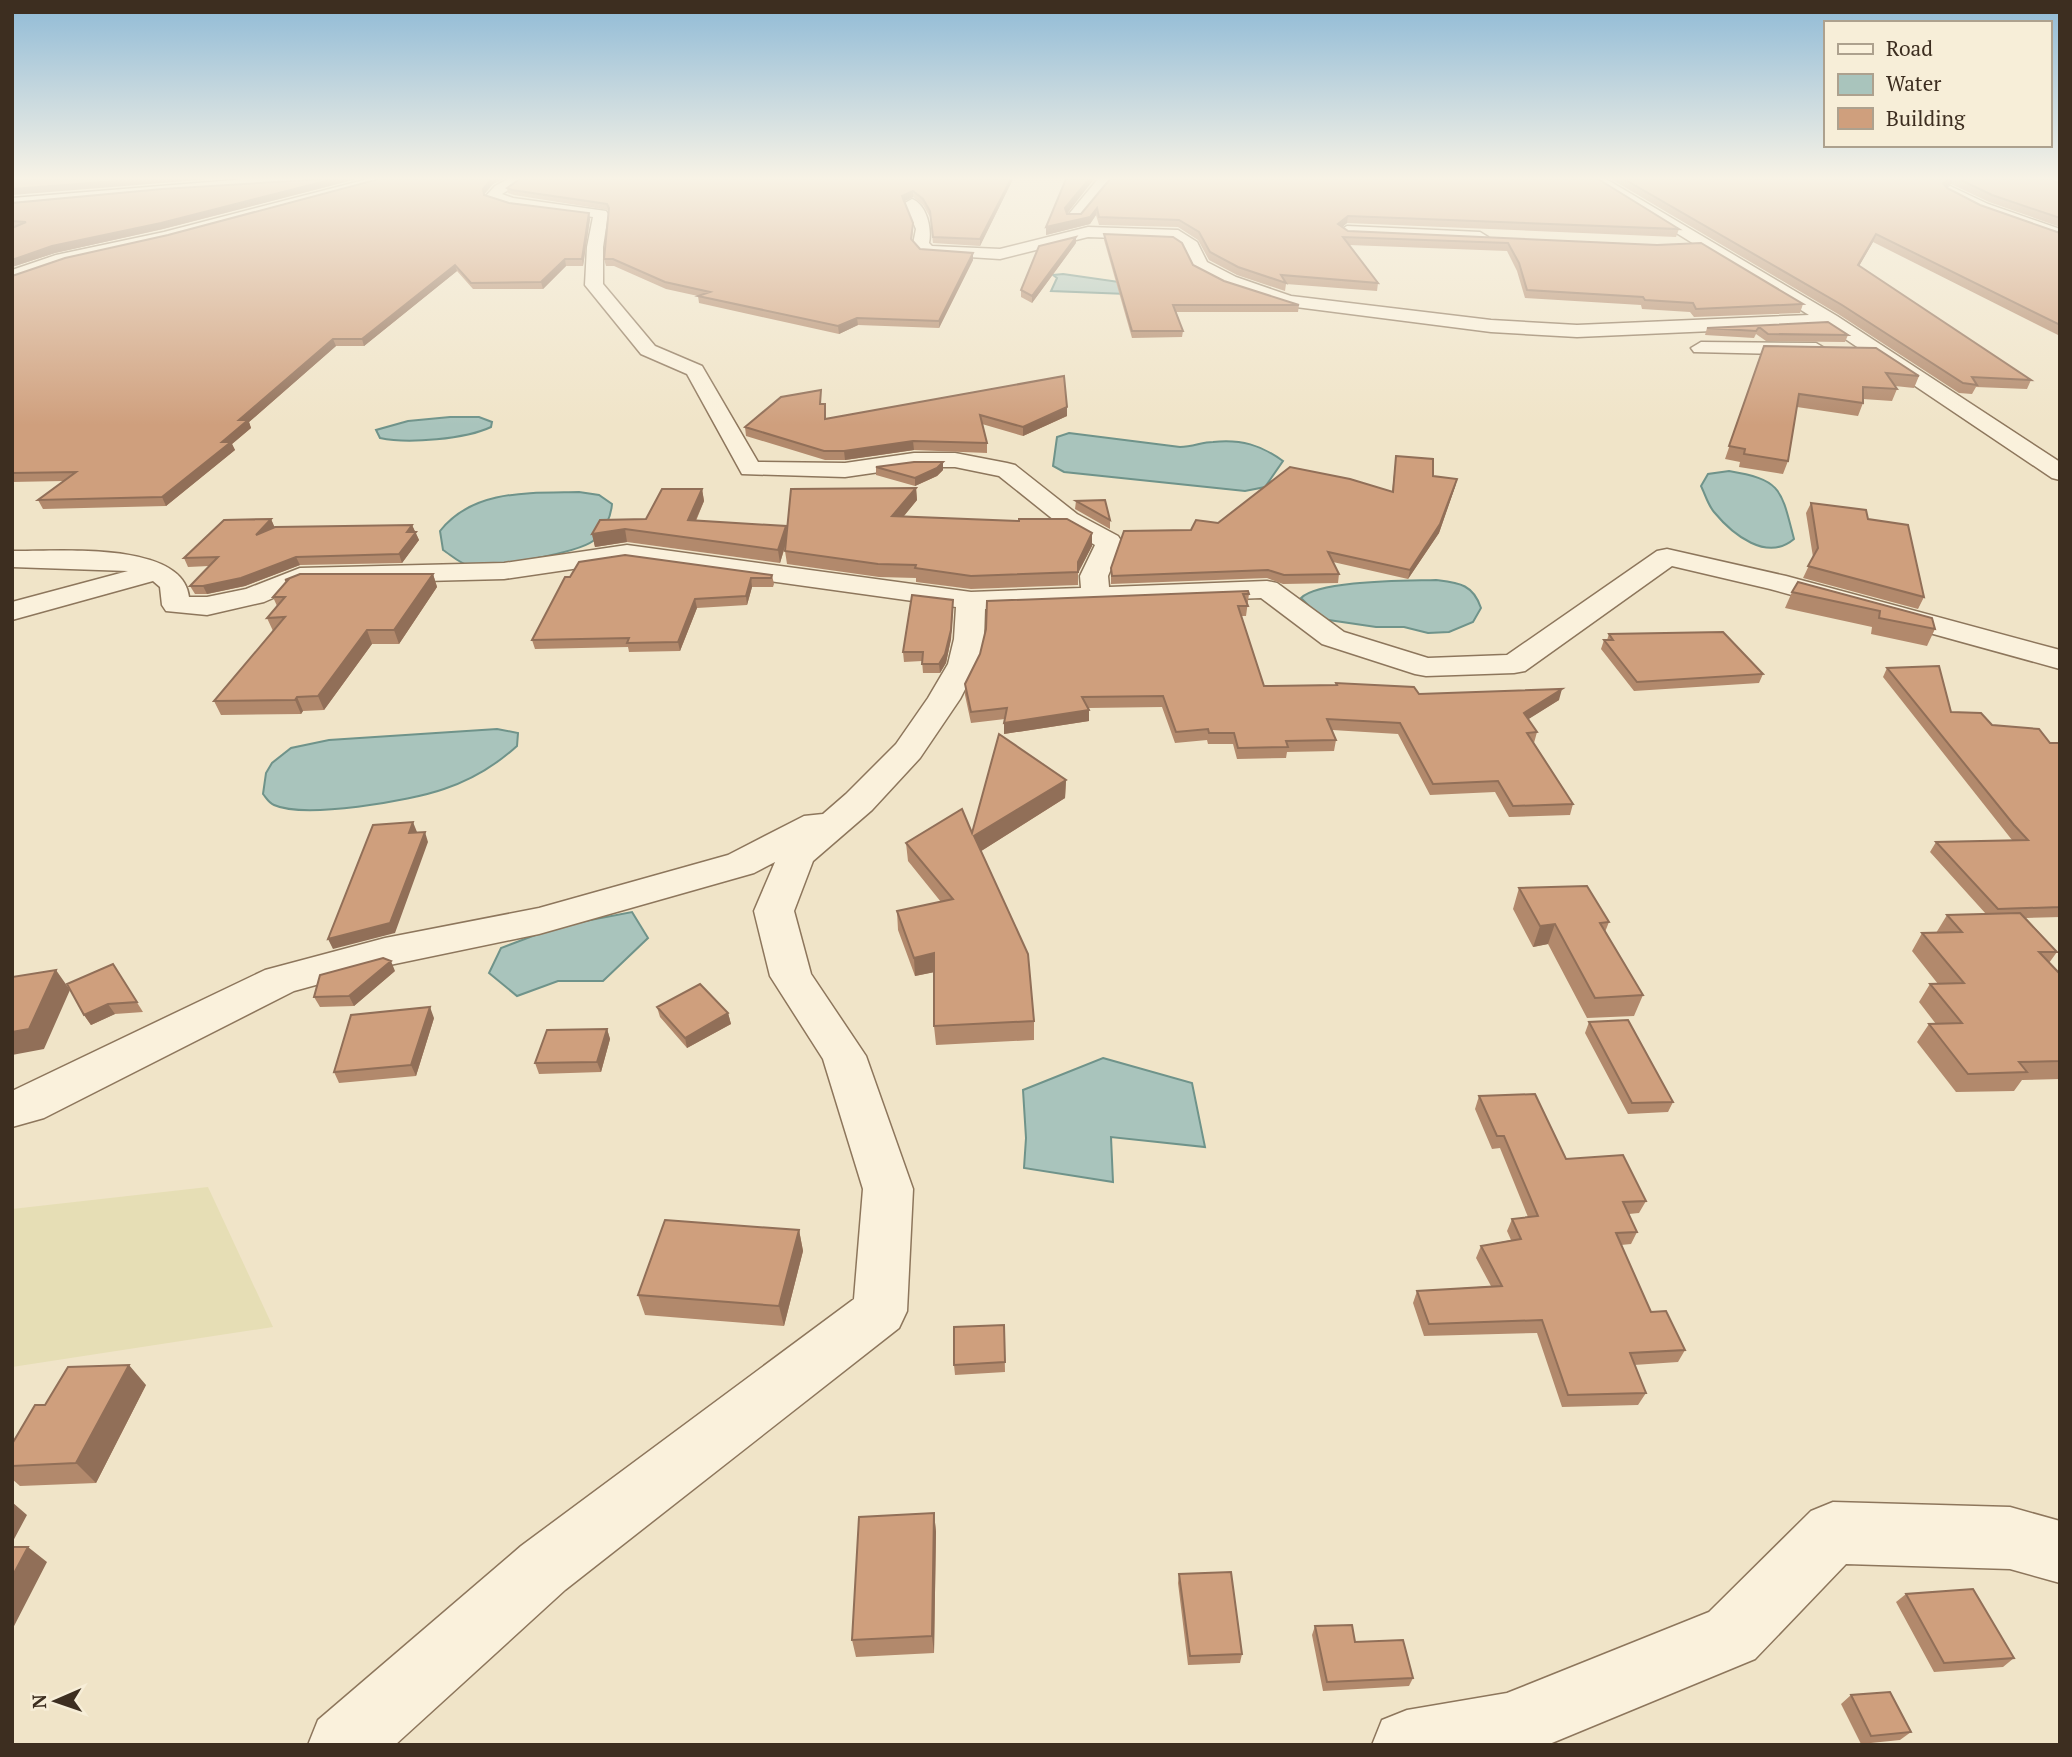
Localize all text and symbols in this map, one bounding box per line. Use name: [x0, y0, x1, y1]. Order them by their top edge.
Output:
legend: [1824, 21, 2051, 147]
text: Road: [1886, 34, 1933, 62]
text: Water: [1886, 69, 1941, 97]
text: Building: [1886, 104, 1966, 132]
north arrow: [21, 1666, 91, 1736]
text: N: [26, 1693, 51, 1709]

